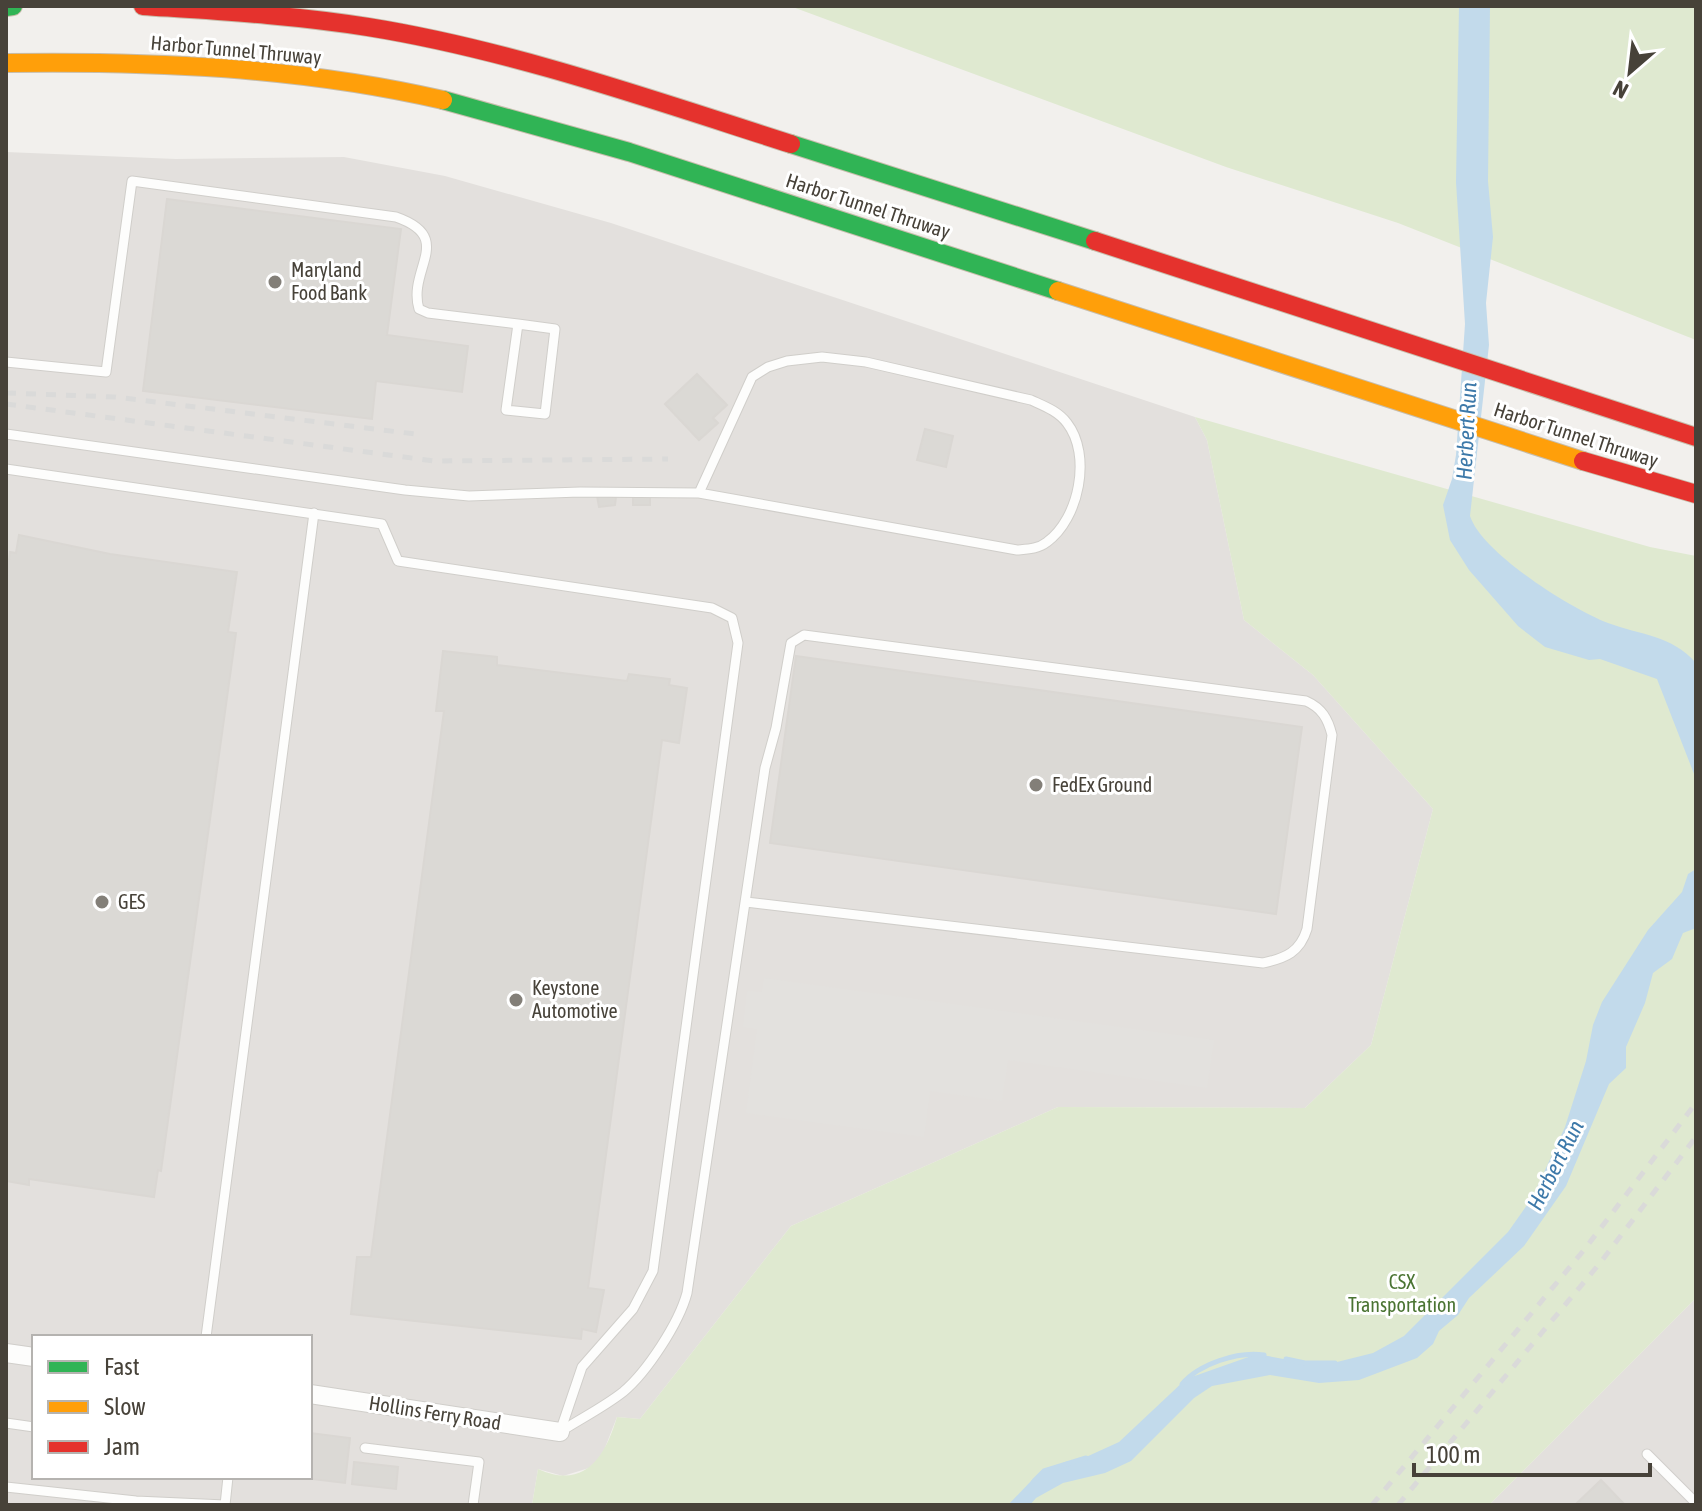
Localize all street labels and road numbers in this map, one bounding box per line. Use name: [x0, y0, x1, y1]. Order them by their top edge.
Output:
street label: Harbor Tunnel Thruway: [150, 31, 322, 68]
street label: Harbor Tunnel Thruway: [783, 168, 953, 243]
street label: Harbor Tunnel Thruway: [1491, 397, 1661, 472]
street label: Hollins Ferry Road: [367, 1391, 503, 1434]

